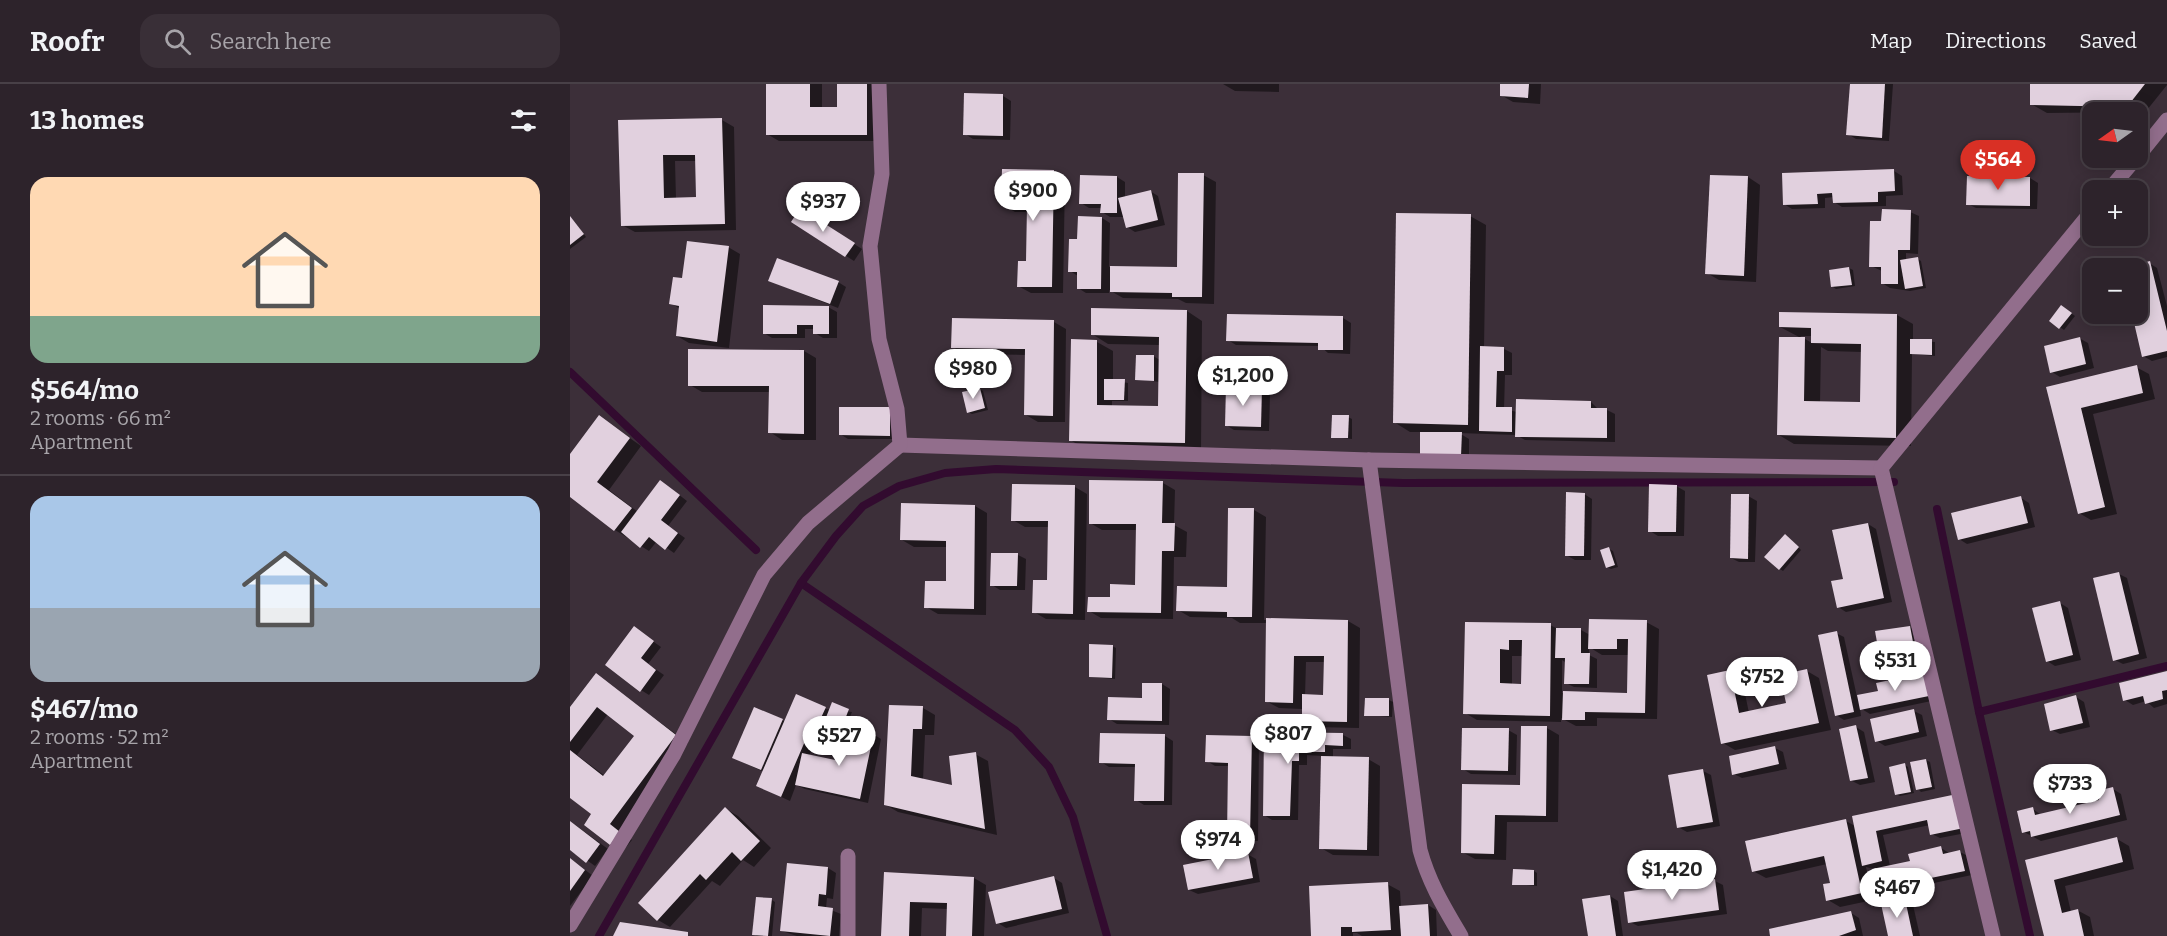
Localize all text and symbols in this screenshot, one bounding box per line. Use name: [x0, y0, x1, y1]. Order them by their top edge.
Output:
search box: [140, 14, 560, 68]
text: Roofr: [30, 25, 104, 58]
icon: search: [161, 25, 194, 58]
text: Search here: [209, 28, 331, 55]
text: Map: [1870, 28, 1912, 54]
text: Directions: [1945, 28, 2046, 54]
text: Saved: [2079, 28, 2137, 54]
north arrow: [2082, 102, 2148, 168]
map controls: [2082, 102, 2148, 324]
icon: filters: [507, 104, 540, 137]
text: 13 homes: [30, 105, 144, 136]
pin: $564: [1962, 140, 2034, 191]
text: $564: [1974, 147, 2022, 171]
pin: $900: [997, 171, 1069, 222]
text: $900: [1008, 178, 1058, 202]
button: +: [2082, 180, 2148, 246]
pin: $937: [787, 182, 859, 233]
text: $937: [800, 189, 846, 213]
icon: home: [231, 216, 339, 324]
button: −: [2082, 258, 2148, 324]
pin: $980: [937, 349, 1009, 400]
text: $980: [949, 356, 997, 380]
pin: $1,200: [1194, 356, 1292, 407]
text: $1,200: [1212, 363, 1274, 387]
text: $564/mo: [30, 375, 139, 406]
text: 2 rooms · 66 m²: [30, 406, 171, 430]
text: Apartment: [30, 430, 133, 454]
icon: home: [231, 535, 339, 643]
pin: $531: [1859, 641, 1931, 692]
text: $531: [1874, 648, 1916, 672]
pin: $752: [1726, 657, 1798, 708]
text: $752: [1740, 664, 1784, 688]
text: $467/mo: [30, 694, 138, 725]
pin: $807: [1252, 714, 1324, 765]
pin: $527: [803, 716, 875, 767]
text: $807: [1264, 721, 1312, 745]
text: $527: [817, 723, 861, 747]
text: 2 rooms · 52 m²: [30, 725, 169, 749]
text: Apartment: [30, 749, 133, 773]
pin: $733: [2034, 764, 2106, 815]
text: $733: [2047, 771, 2093, 795]
pin: $974: [1182, 820, 1254, 871]
text: $974: [1195, 827, 1241, 851]
pin: $1,420: [1623, 850, 1721, 901]
text: $1,420: [1641, 857, 1703, 881]
pin: $467: [1861, 868, 1933, 919]
text: $467: [1874, 875, 1920, 899]

